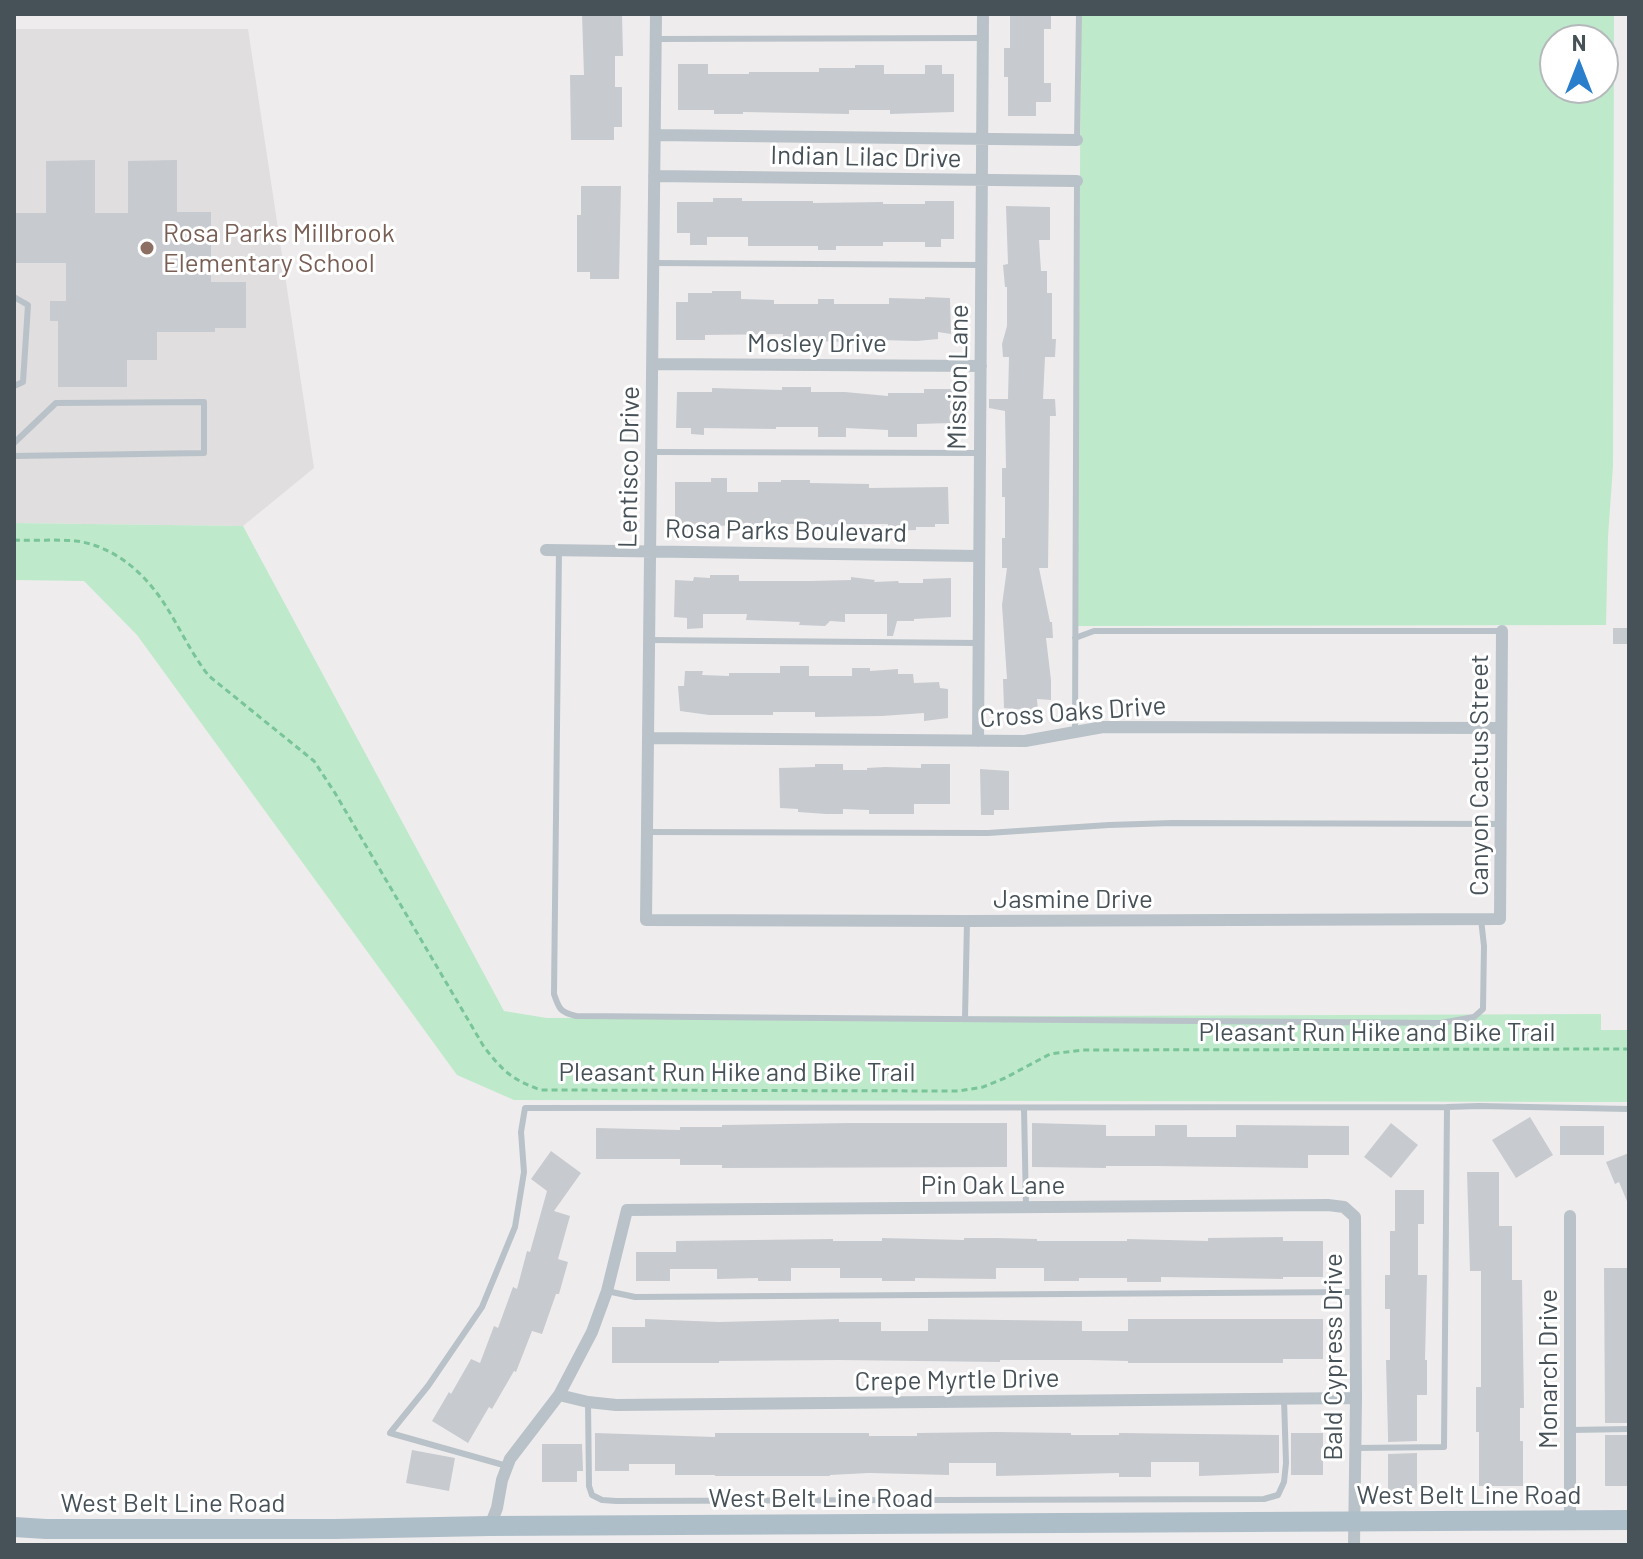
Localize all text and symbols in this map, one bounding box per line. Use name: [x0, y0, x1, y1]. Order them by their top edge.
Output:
north arrow: [1539, 24, 1619, 104]
text: N: [1572, 29, 1586, 55]
street label: Indian Lilac Drive: [770, 140, 962, 174]
place label: Rosa Parks Millbrook Elementary School: [163, 217, 395, 278]
marker: Rosa Parks Millbrook Elementary School: [138, 239, 156, 257]
street label: Mission Lane: [941, 304, 975, 450]
street label: Mosley Drive: [747, 327, 887, 359]
street label: Lentisco Drive: [612, 386, 646, 548]
street label: Rosa Parks Boulevard: [665, 513, 907, 549]
street label: Canyon Cactus Street: [1463, 654, 1495, 896]
street label: Cross Oaks Drive: [979, 690, 1167, 734]
street label: Jasmine Drive: [993, 883, 1153, 915]
street label: Pleasant Run Hike and Bike Trail: [1199, 1016, 1555, 1048]
street label: Pleasant Run Hike and Bike Trail: [559, 1056, 915, 1088]
street label: Pin Oak Lane: [921, 1169, 1065, 1201]
street label: Bald Cypress Drive: [1317, 1253, 1349, 1461]
street label: Monarch Drive: [1532, 1289, 1564, 1449]
street label: Crepe Myrtle Drive: [854, 1363, 1060, 1397]
street label: West Belt Line Road: [1357, 1479, 1581, 1511]
street label: West Belt Line Road: [709, 1482, 933, 1514]
street label: West Belt Line Road: [61, 1487, 285, 1519]

